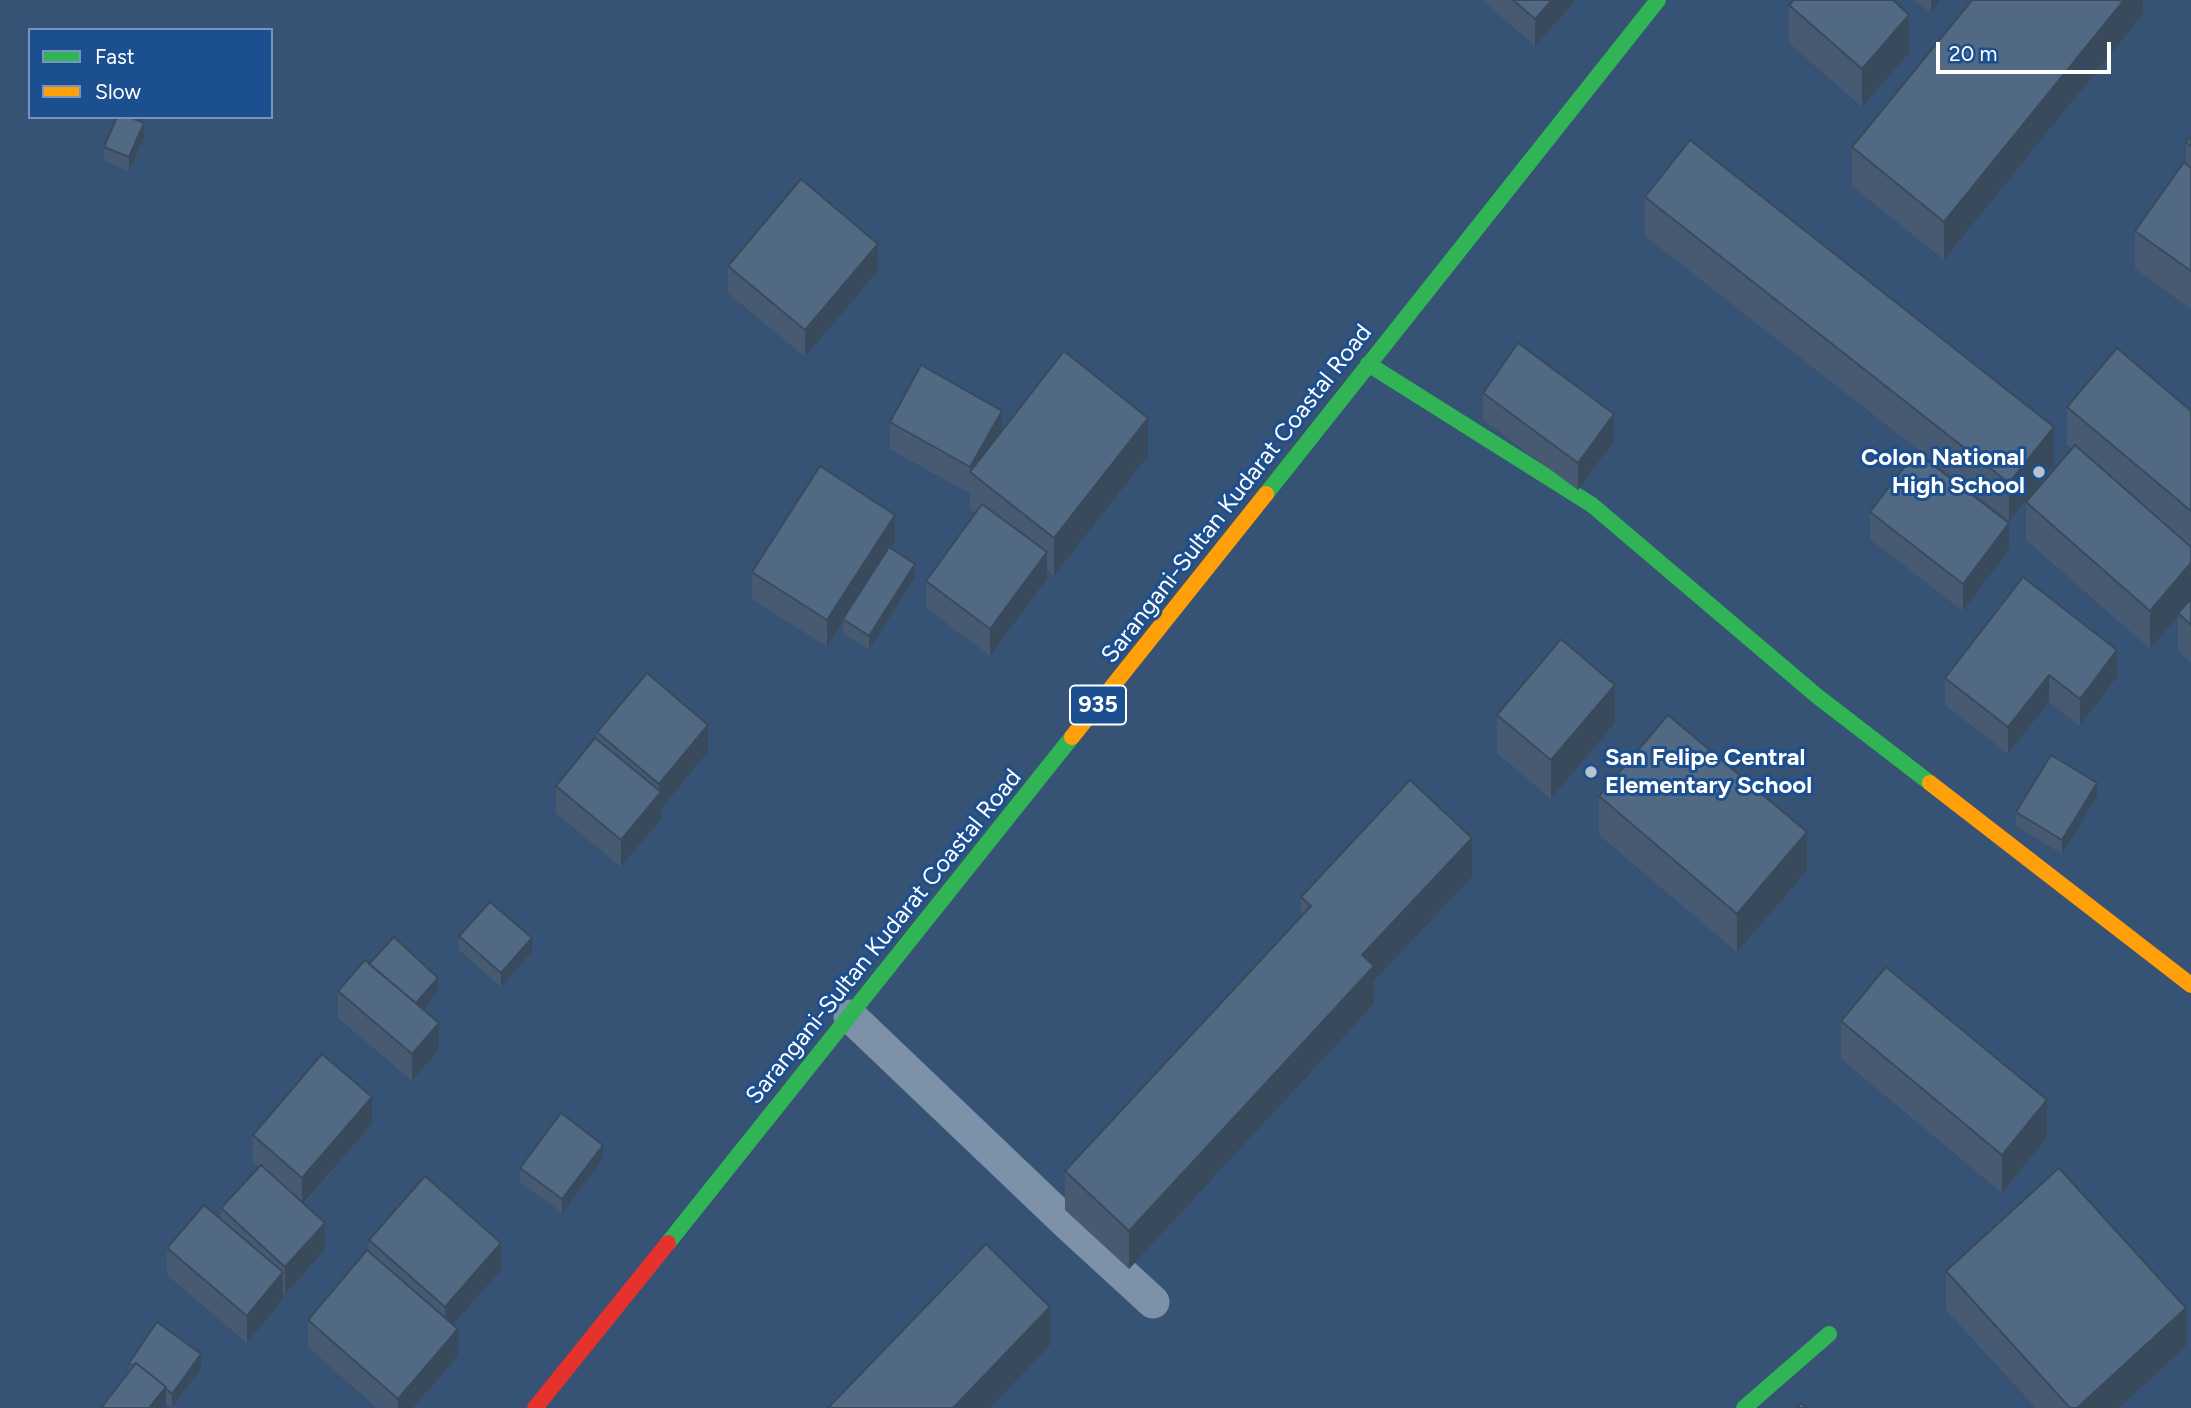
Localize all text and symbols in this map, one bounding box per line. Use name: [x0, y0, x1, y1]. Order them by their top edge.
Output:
legend: [28, 28, 273, 119]
scale bar: [1939, 28, 2114, 72]
text: 20 m: [1949, 41, 1997, 66]
text: Fast: [95, 44, 135, 69]
text: Slow: [95, 79, 141, 104]
street label: Sarangani-Sultan Kudarat Coastal Road: [1096, 319, 1378, 669]
place label: Colon National High School: [1861, 444, 2025, 500]
marker: Colon National High School: [2031, 464, 2047, 480]
road number: 935: [1070, 685, 1126, 724]
place label: San Felipe Central Elementary School: [1605, 744, 1812, 800]
street label: Sarangani-Sultan Kudarat Coastal Road: [740, 764, 1028, 1110]
marker: San Felipe Central Elementary School: [1583, 764, 1599, 780]

